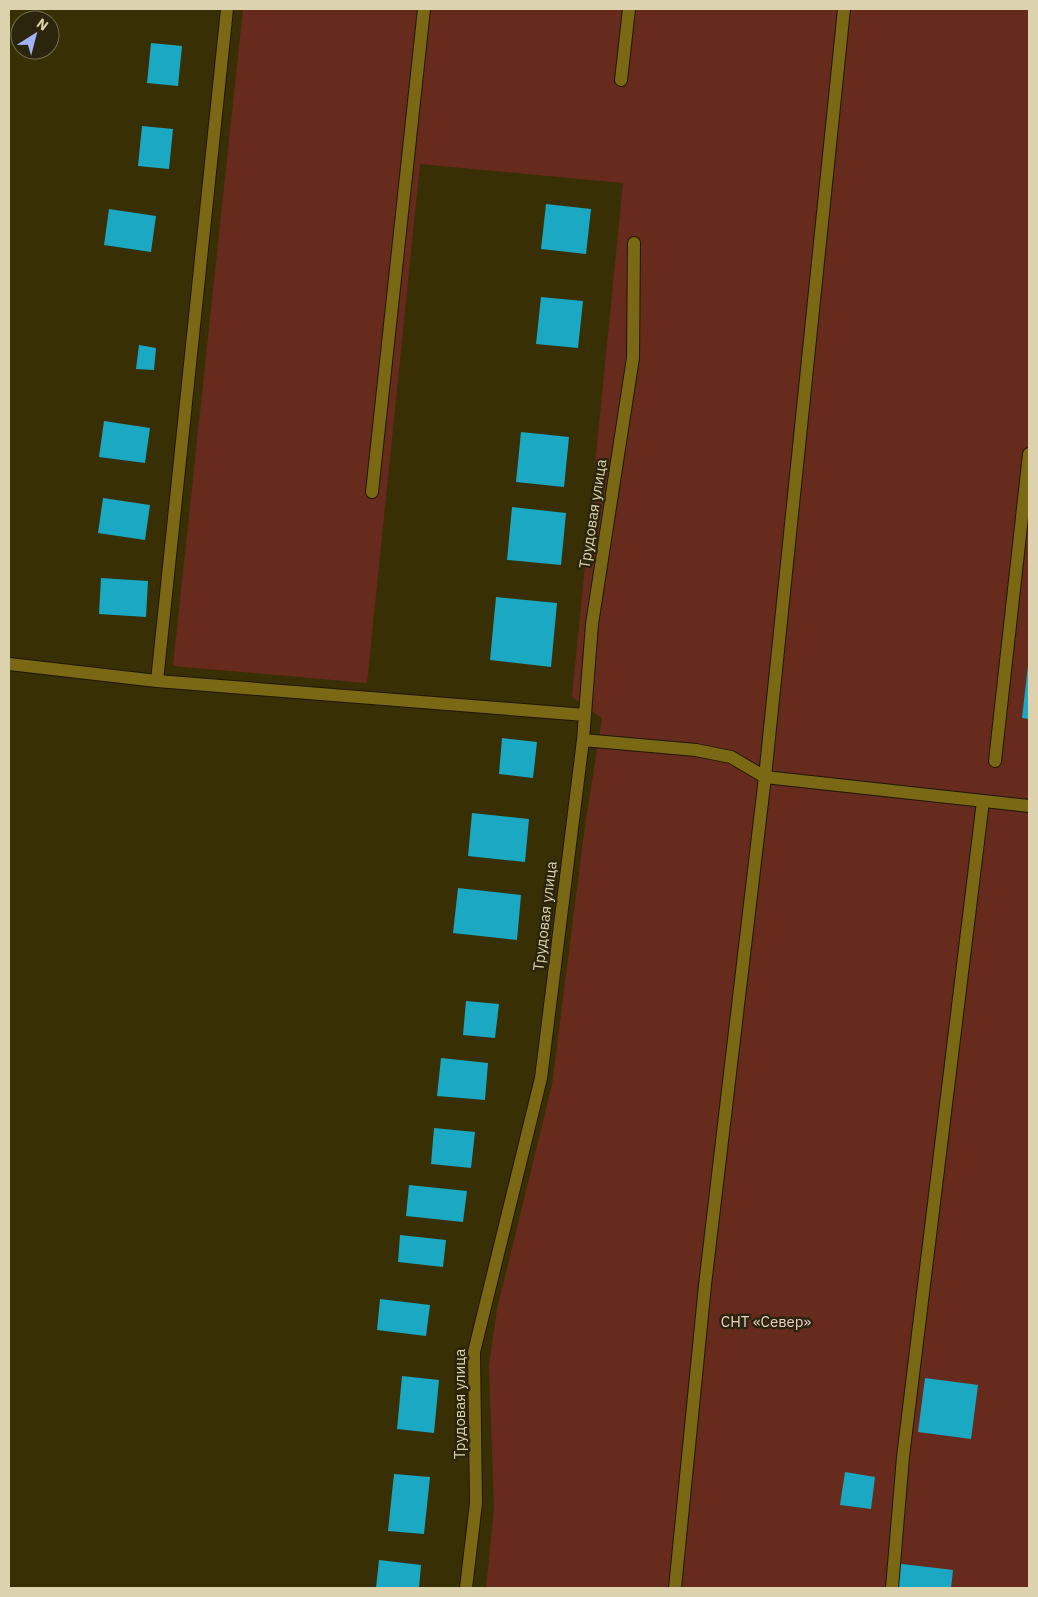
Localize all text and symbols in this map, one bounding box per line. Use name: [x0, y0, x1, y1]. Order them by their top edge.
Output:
north arrow: [10, 10, 60, 60]
text: N: [33, 14, 52, 35]
street label: Трудовая улица: [574, 458, 611, 570]
street label: Трудовая улица: [528, 860, 561, 972]
park label: СНТ «Север»: [721, 1312, 811, 1331]
street label: Трудовая улица: [450, 1349, 469, 1459]

